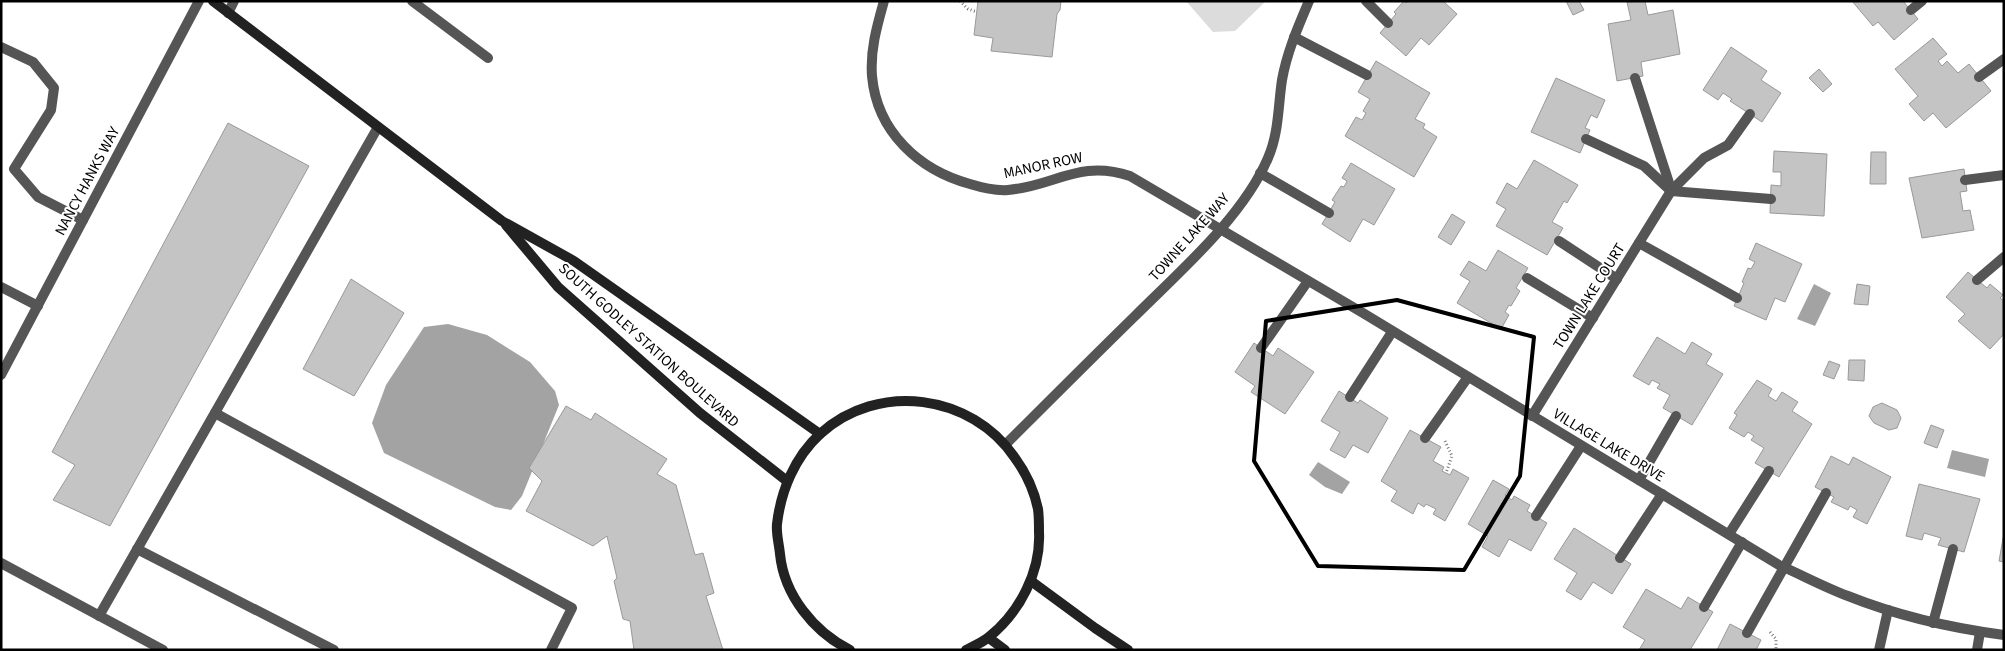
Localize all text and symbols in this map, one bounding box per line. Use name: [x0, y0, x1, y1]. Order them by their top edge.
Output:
street label: NANCY HANKS WAY: [50, 122, 125, 239]
street label: MANOR ROW: [1002, 147, 1085, 184]
street label: TOWNE LAKE WAY: [1144, 188, 1235, 286]
street label: TOWN LAKE COURT: [1548, 239, 1630, 353]
street label: SOUTH GODLEY STATION BOULEVARD: [554, 258, 744, 432]
street label: VILLAGE LAKE DRIVE: [1549, 404, 1669, 487]

